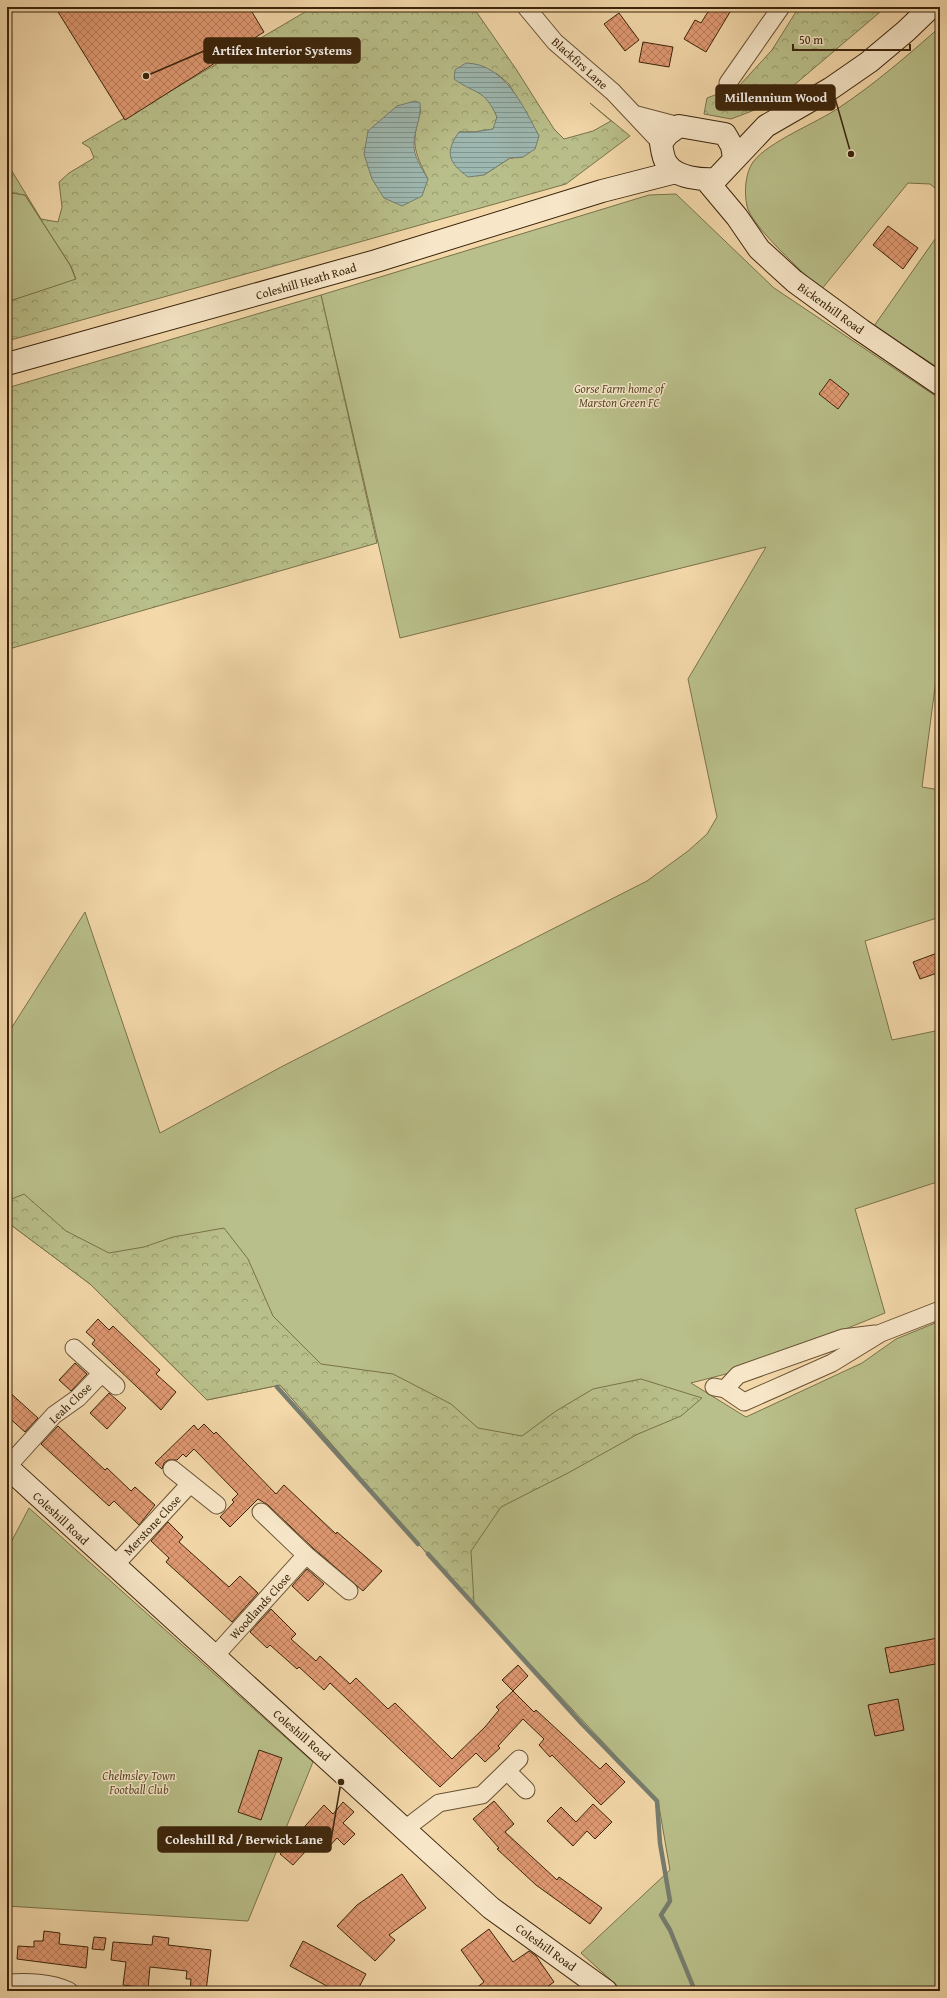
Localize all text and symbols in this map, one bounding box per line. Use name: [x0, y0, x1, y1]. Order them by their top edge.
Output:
scale bar: [793, 26, 910, 52]
text: 50 m: [799, 31, 823, 48]
street label: Blackfirs Lane: [548, 33, 612, 93]
callout: Artifex Interior Systems: [204, 38, 360, 63]
text: Artifex Interior Systems: [212, 41, 352, 60]
callout: Millennium Wood: [716, 85, 835, 110]
text: Millennium Wood: [725, 88, 828, 107]
street label: Coleshill Heath Road: [254, 258, 359, 303]
street label: Bickenhill Road: [794, 278, 868, 338]
park label: Gorse Farm home of Marston Green FC: [574, 380, 666, 411]
street label: Leah Close: [45, 1378, 95, 1427]
street label: Coleshill Road: [29, 1488, 93, 1549]
street label: Merstone Close: [120, 1491, 185, 1559]
street label: Woodlands Close: [225, 1569, 295, 1643]
street label: Coleshill Road: [270, 1705, 335, 1765]
park label: Chelmsley Town Football Club: [102, 1767, 176, 1798]
callout: Coleshill Rd / Berwick Lane: [158, 1827, 331, 1852]
text: Coleshill Rd / Berwick Lane: [165, 1830, 323, 1849]
street label: Coleshill Road: [512, 1919, 580, 1975]

